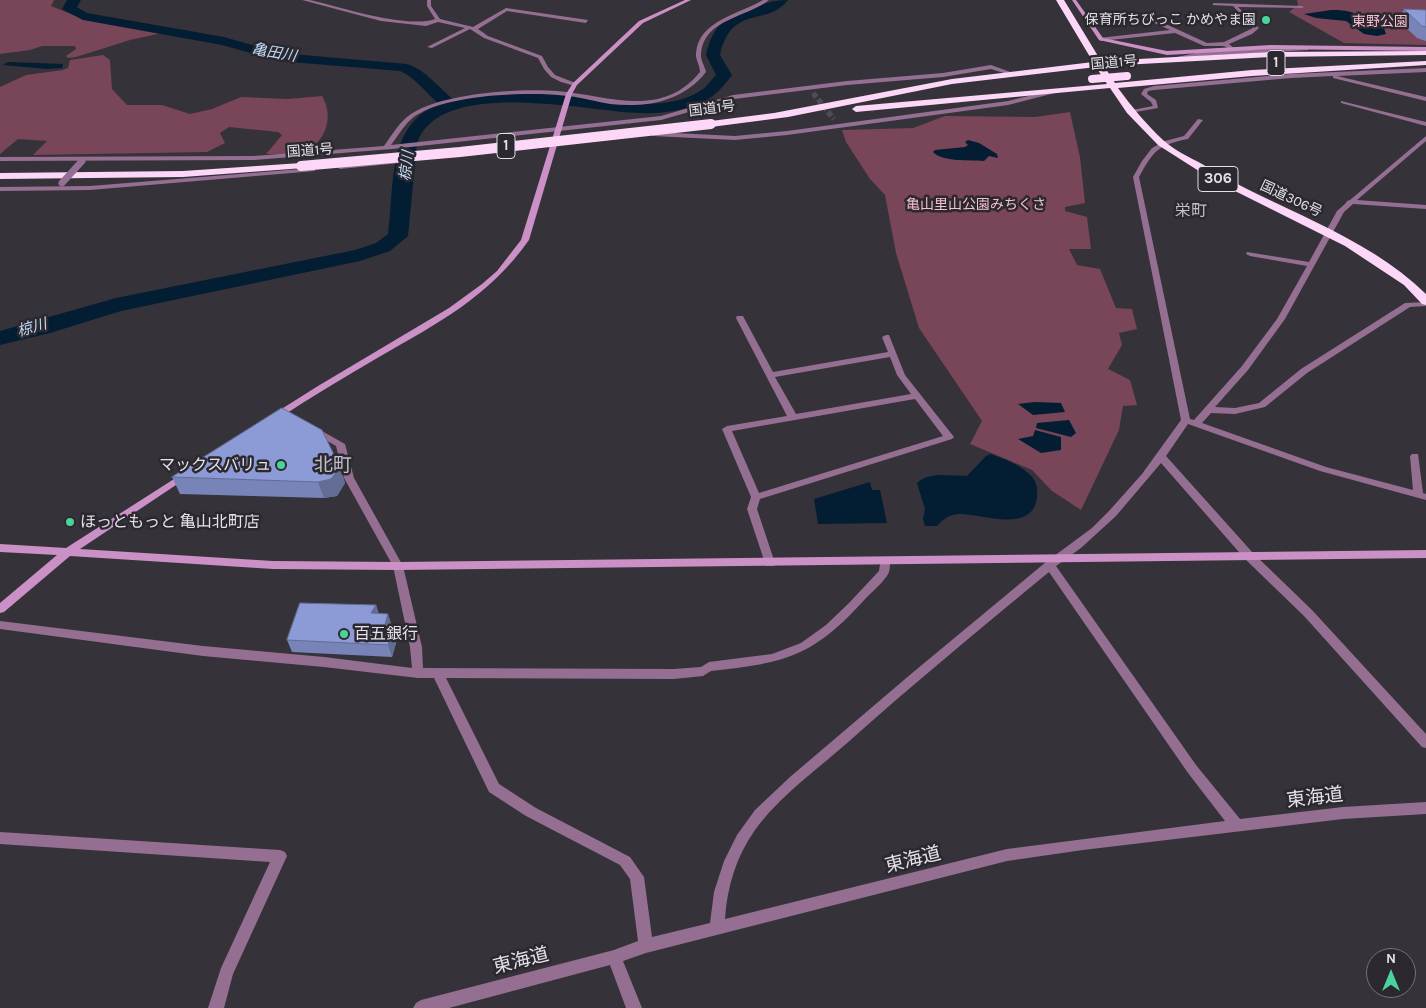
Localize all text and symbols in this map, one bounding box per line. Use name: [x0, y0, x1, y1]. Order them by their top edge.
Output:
place label: 保育所ちびっこ かめやま園: [1085, 12, 1256, 28]
marker: 保育所ちびっこ かめやま園: [1260, 14, 1272, 26]
park label: 東野公園: [1352, 14, 1408, 30]
water label: 亀田川: [250, 40, 298, 66]
road number: 1: [1267, 50, 1285, 76]
street label: 国道1号: [1090, 53, 1138, 73]
street label: 国道1号: [688, 98, 736, 120]
road number: 1: [497, 134, 515, 158]
street label: 国道1号: [286, 141, 334, 161]
water label: 椋川: [396, 150, 418, 182]
road number: 306: [1198, 166, 1238, 192]
street label: 国道306号: [1257, 177, 1325, 221]
park label: 亀山里山公園みちくさ: [906, 197, 1046, 213]
district label: 栄町: [1175, 201, 1207, 221]
water label: 椋川: [15, 315, 49, 341]
place label: マックスバリュ: [159, 455, 271, 475]
district label: 北町: [314, 455, 352, 477]
marker: マックスバリュ: [275, 459, 287, 471]
place label: ほっともっと 亀山北町店: [80, 512, 260, 532]
marker: ほっともっと 亀山北町店: [64, 516, 76, 528]
place label: 百五銀行: [354, 624, 418, 644]
marker: 百五銀行: [338, 628, 350, 640]
street label: 東海道: [1285, 783, 1345, 813]
street label: 東海道: [883, 842, 943, 878]
street label: 東海道: [491, 943, 551, 979]
north arrow: [1366, 948, 1416, 998]
text: N: [1386, 950, 1396, 967]

